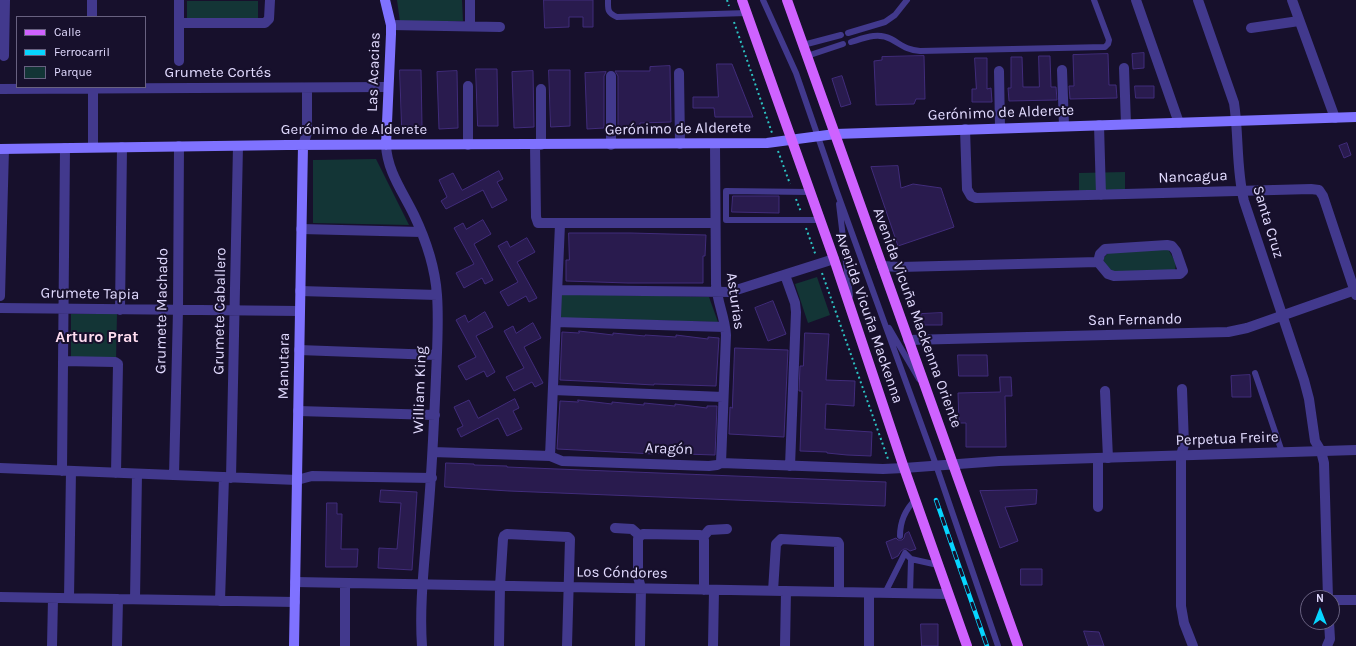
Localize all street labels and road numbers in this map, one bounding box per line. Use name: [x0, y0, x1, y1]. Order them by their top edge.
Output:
street label: Las Acacias: [364, 32, 384, 112]
street label: Grumete Cortés: [165, 64, 271, 82]
street label: Gerónimo de Alderete: [928, 101, 1074, 125]
street label: Gerónimo de Alderete: [605, 119, 751, 139]
street label: Gerónimo de Alderete: [281, 121, 427, 139]
street label: Nancagua: [1158, 167, 1228, 187]
street label: Santa Cruz: [1248, 184, 1288, 260]
street label: Avenida Vicuña Mackenna Oriente: [869, 206, 965, 430]
street label: Avenida Vicuña Mackenna: [831, 230, 907, 406]
street label: Grumete Caballero: [210, 247, 230, 375]
street label: Grumete Machado: [152, 248, 172, 374]
street label: Asturias: [722, 271, 748, 331]
street label: Grumete Tapia: [40, 284, 140, 304]
street label: San Fernando: [1088, 310, 1182, 330]
street label: Manutara: [274, 333, 294, 399]
street label: William King: [409, 346, 431, 434]
street label: Perpetua Freire: [1175, 428, 1279, 450]
street label: Aragón: [645, 439, 693, 459]
street label: Los Cóndores: [576, 563, 668, 583]

